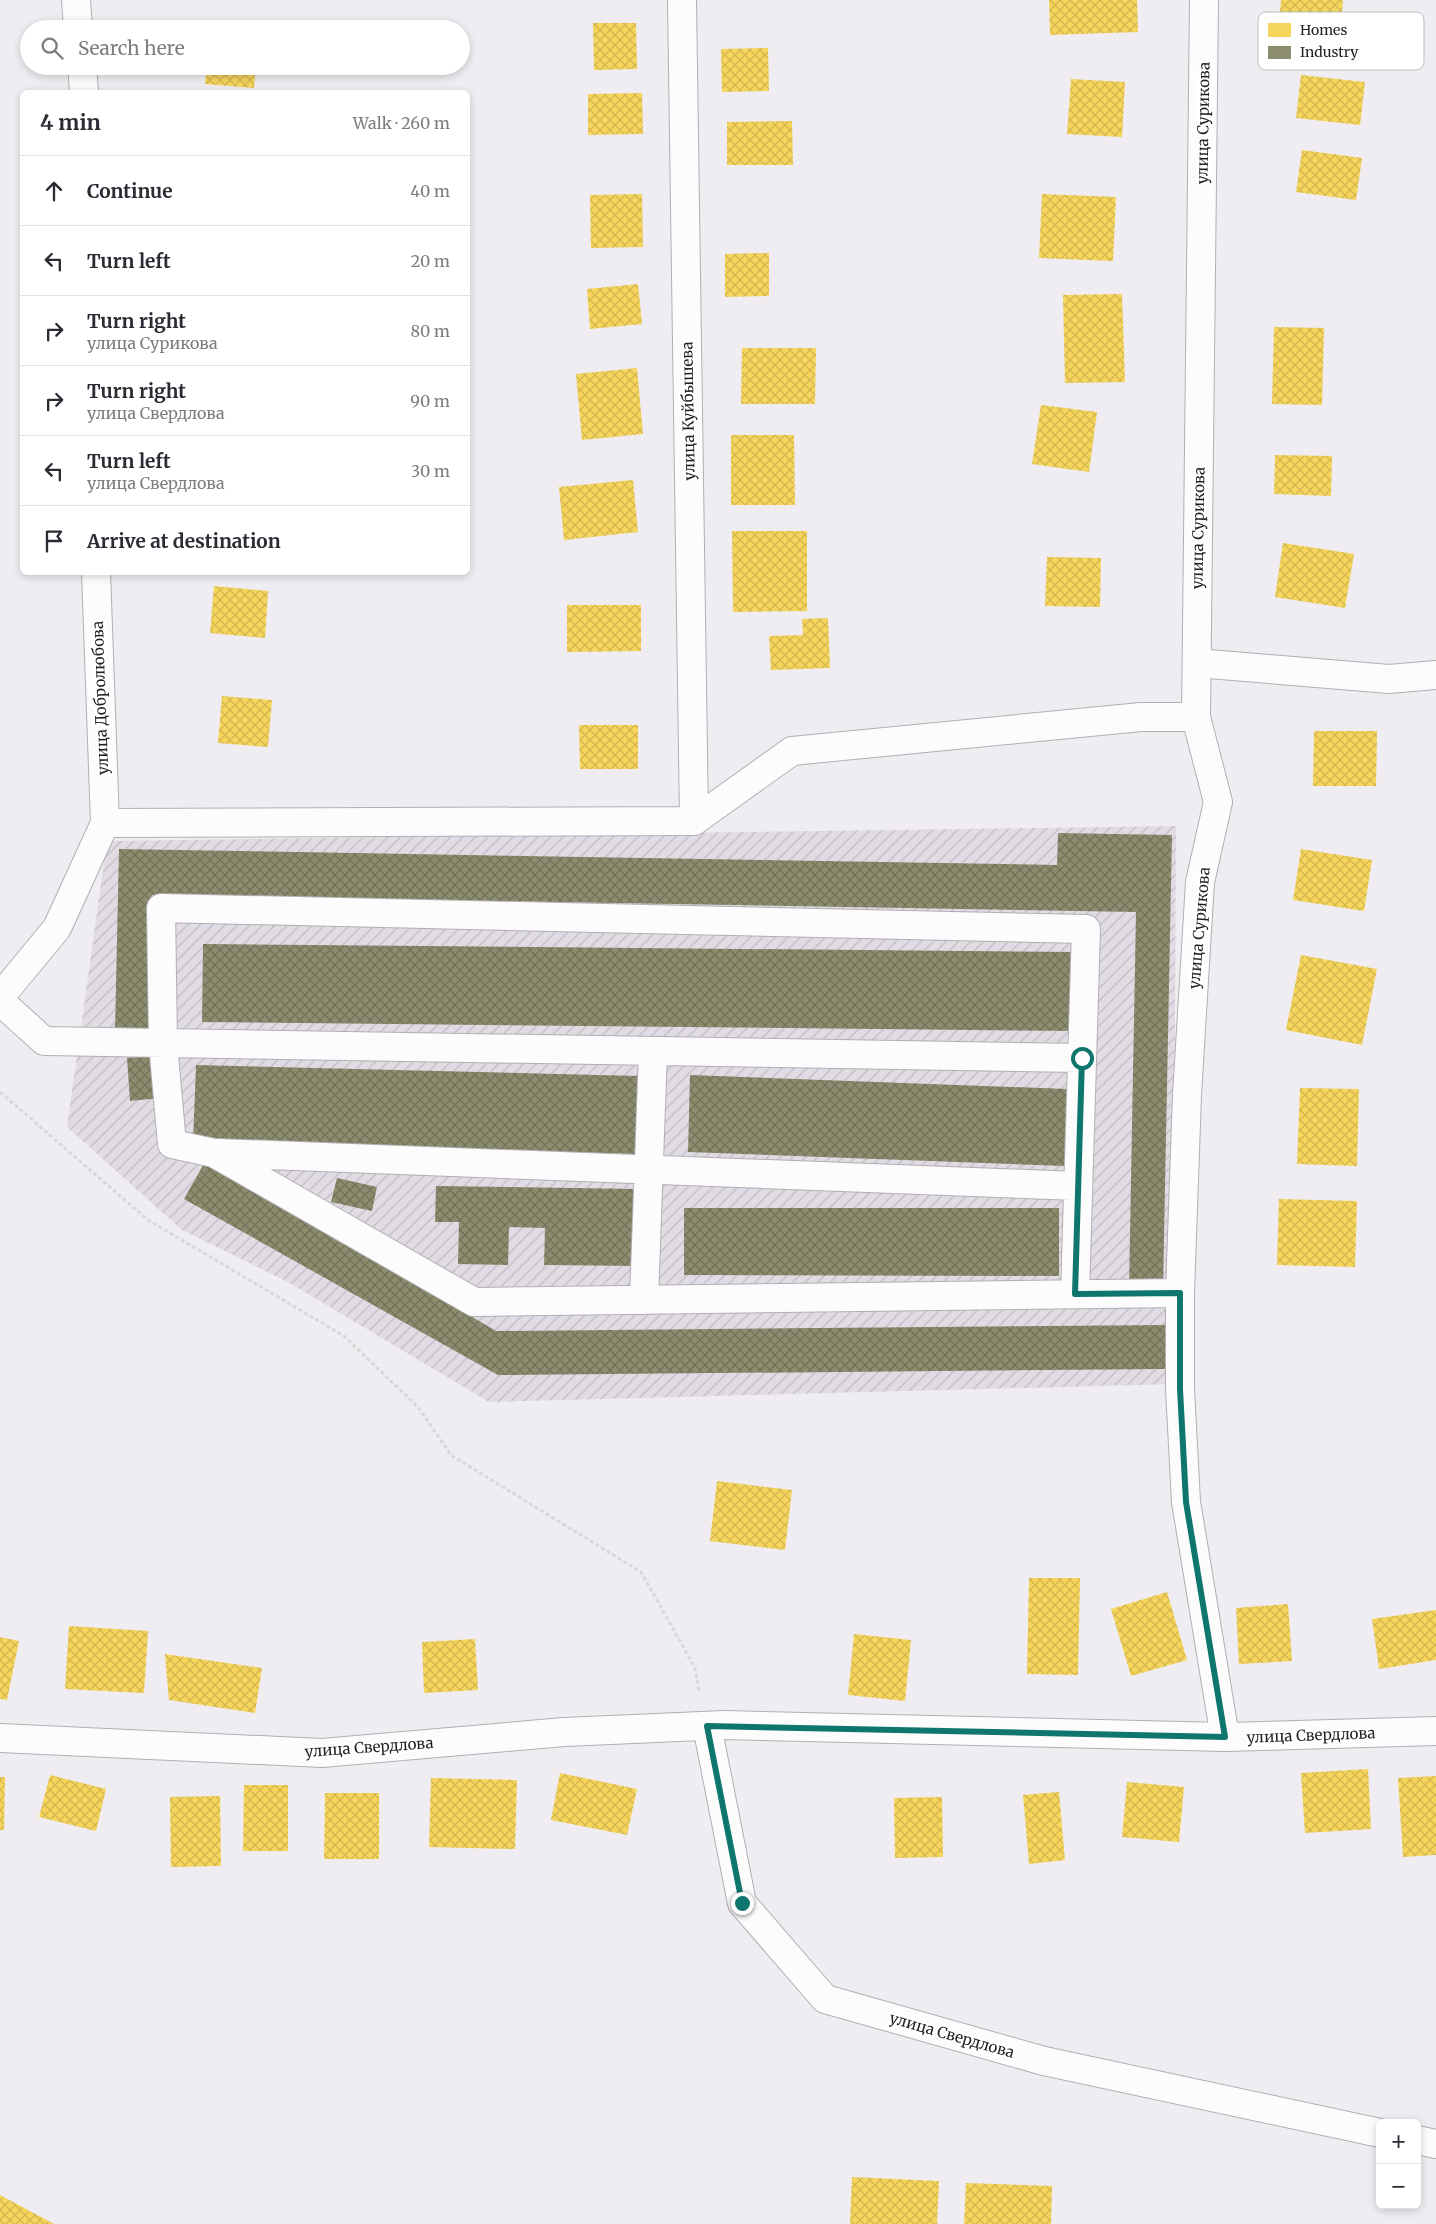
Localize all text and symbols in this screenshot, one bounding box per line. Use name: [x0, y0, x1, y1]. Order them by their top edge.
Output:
legend: [1258, 12, 1424, 70]
search box: [20, 20, 470, 75]
text: Homes: [1300, 21, 1347, 39]
icon: search: [38, 34, 66, 62]
text: Search here: [78, 36, 185, 60]
text: Industry: [1300, 43, 1359, 61]
street label: улица Сурикова: [1192, 62, 1214, 184]
text: 4 min: [40, 109, 101, 136]
text: Walk · 260 m: [353, 113, 450, 133]
icon: ahead: [40, 177, 68, 205]
text: Continue: [87, 179, 173, 203]
text: 40 m: [410, 181, 450, 201]
icon: left: [40, 247, 68, 275]
text: Turn left: [87, 249, 171, 273]
text: 20 m: [411, 251, 450, 271]
text: Turn right: [87, 309, 186, 333]
icon: right: [40, 317, 68, 345]
text: 80 m: [411, 321, 450, 341]
text: улица Сурикова: [87, 333, 218, 353]
street label: улица Куйбышева: [677, 341, 699, 481]
text: Turn right: [87, 379, 186, 403]
icon: right: [40, 387, 68, 415]
text: 90 m: [410, 391, 450, 411]
text: улица Свердлова: [87, 403, 225, 423]
text: Turn left: [87, 449, 171, 473]
icon: left: [40, 457, 68, 485]
text: 30 m: [411, 461, 450, 481]
street label: улица Сурикова: [1187, 467, 1209, 589]
text: улица Свердлова: [87, 473, 225, 493]
icon: arrive: [40, 527, 68, 555]
text: Arrive at destination: [87, 529, 281, 553]
street label: улица Добролюбова: [88, 621, 112, 775]
street label: улица Сурикова: [1184, 866, 1214, 990]
route start: [1071, 1047, 1094, 1070]
street label: улица Свердлова: [1246, 1723, 1376, 1747]
street label: улица Свердлова: [304, 1733, 434, 1761]
route end: [731, 1892, 754, 1915]
street label: улица Свердлова: [887, 2008, 1017, 2062]
map controls: [1376, 2119, 1421, 2209]
button: +: [1376, 2119, 1421, 2164]
button: −: [1376, 2164, 1421, 2209]

